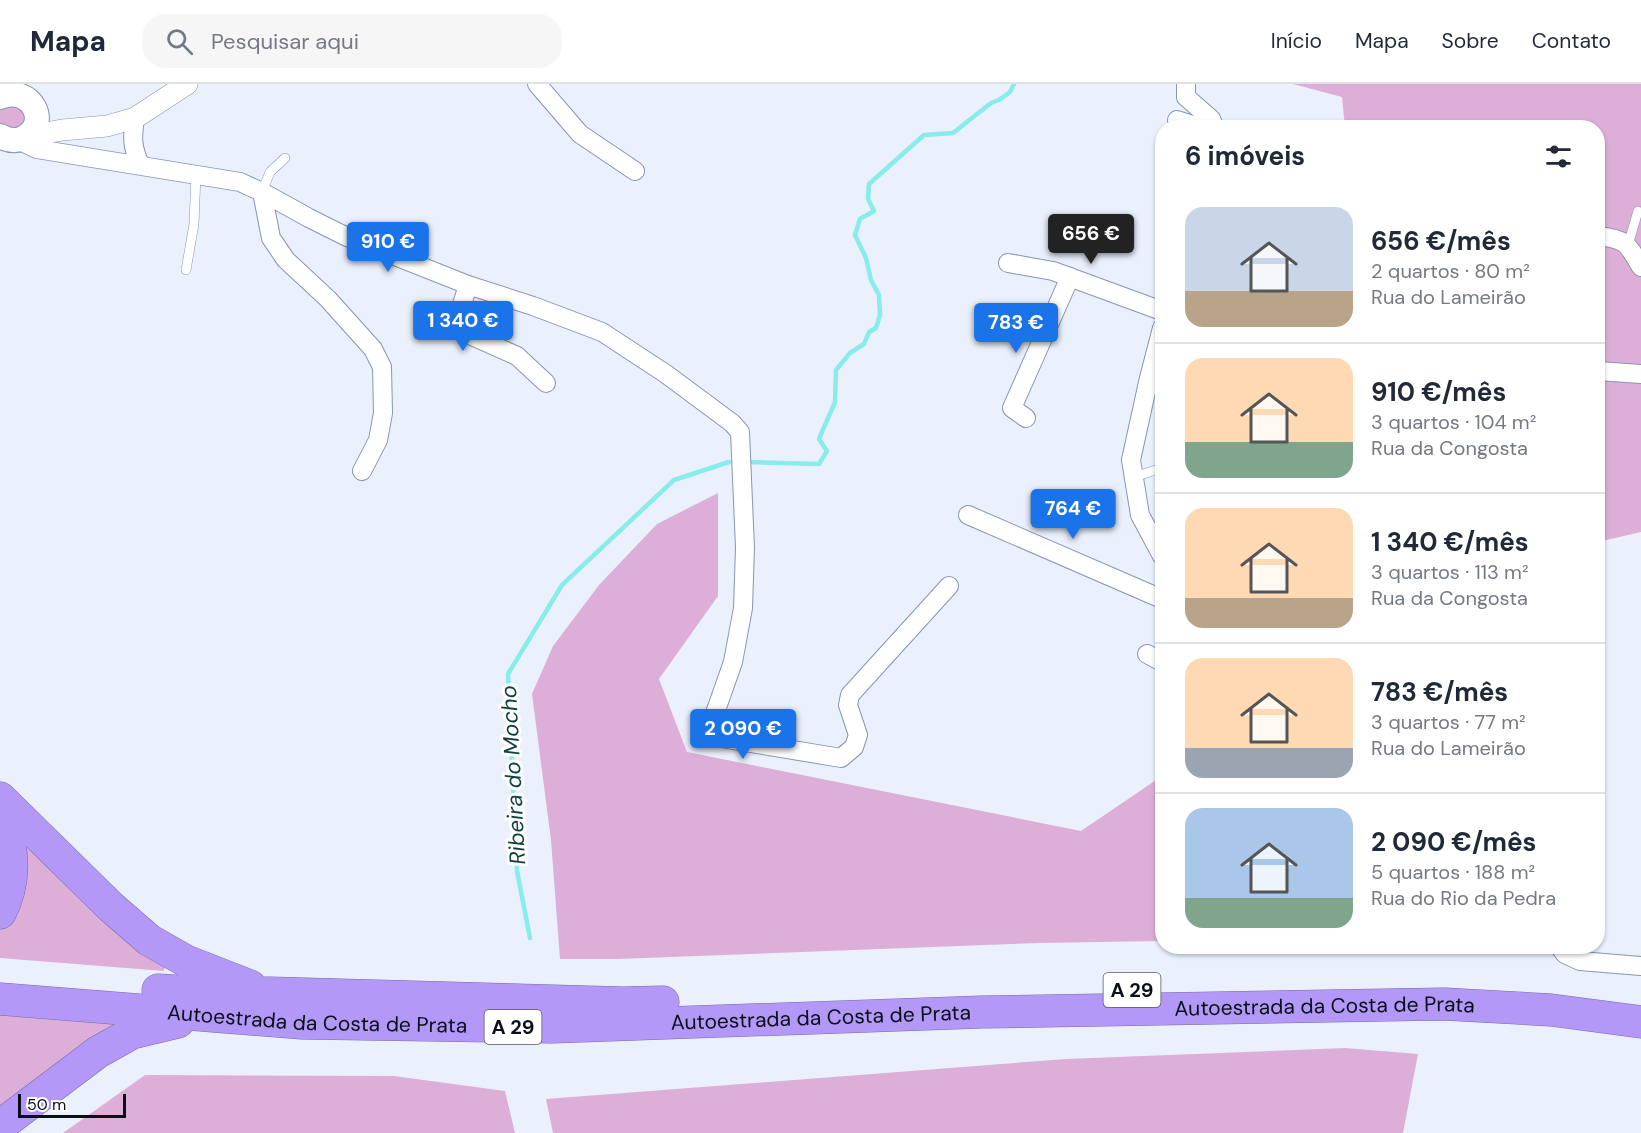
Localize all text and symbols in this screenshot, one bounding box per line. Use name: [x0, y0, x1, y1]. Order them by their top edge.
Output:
search box: [142, 14, 562, 68]
text: Mapa: [30, 23, 106, 60]
icon: search: [163, 25, 196, 58]
text: Pesquisar aqui: [211, 27, 359, 56]
text: Início: [1271, 27, 1322, 55]
text: Mapa: [1355, 27, 1409, 55]
text: Sobre: [1442, 27, 1499, 55]
text: Contato: [1532, 27, 1611, 55]
text: 6 imóveis: [1185, 139, 1305, 173]
icon: filters: [1542, 140, 1575, 173]
pin: 656 €: [1049, 214, 1133, 265]
text: 656 €: [1062, 220, 1120, 246]
pin: 910 €: [346, 222, 430, 273]
text: 656 €/mês: [1371, 224, 1511, 258]
text: 910 €: [361, 228, 415, 254]
icon: home: [1233, 231, 1305, 303]
text: 2 quartos · 80 m²: [1371, 258, 1530, 284]
text: Rua do Lameirão: [1371, 284, 1526, 310]
pin: 1 340 €: [408, 301, 518, 352]
pin: 783 €: [974, 303, 1058, 354]
text: 1 340 €: [427, 307, 499, 333]
text: 783 €: [988, 309, 1044, 335]
text: 910 €/mês: [1371, 375, 1506, 409]
icon: home: [1233, 382, 1305, 454]
text: 3 quartos · 104 m²: [1371, 409, 1536, 435]
text: Rua da Congosta: [1371, 435, 1528, 461]
pin: 764 €: [1031, 489, 1115, 540]
text: 764 €: [1045, 495, 1101, 521]
text: 1 340 €/mês: [1371, 525, 1529, 559]
icon: home: [1233, 532, 1305, 604]
text: 3 quartos · 113 m²: [1371, 559, 1529, 585]
text: Rua da Congosta: [1371, 585, 1528, 611]
text: 783 €/mês: [1371, 675, 1508, 709]
icon: home: [1233, 682, 1305, 754]
water label: Ribeira do Mocho: [494, 685, 532, 865]
pin: 2 090 €: [688, 709, 798, 760]
text: 3 quartos · 77 m²: [1371, 709, 1526, 735]
text: 2 090 €: [704, 715, 782, 741]
text: Rua do Lameirão: [1371, 735, 1526, 761]
text: 2 090 €/mês: [1371, 825, 1536, 859]
icon: home: [1233, 832, 1305, 904]
text: 5 quartos · 188 m²: [1371, 859, 1535, 885]
text: Rua do Rio da Pedra: [1371, 885, 1556, 911]
road number: A 29: [1104, 973, 1160, 1007]
street label: Autoestrada da Costa de Prata: [1174, 990, 1476, 1023]
street label: Autoestrada da Costa de Prata: [166, 998, 467, 1040]
street label: Autoestrada da Costa de Prata: [670, 998, 971, 1037]
road number: A 29: [484, 1010, 542, 1044]
scale bar: [18, 1091, 126, 1118]
text: 50 m: [27, 1094, 66, 1115]

